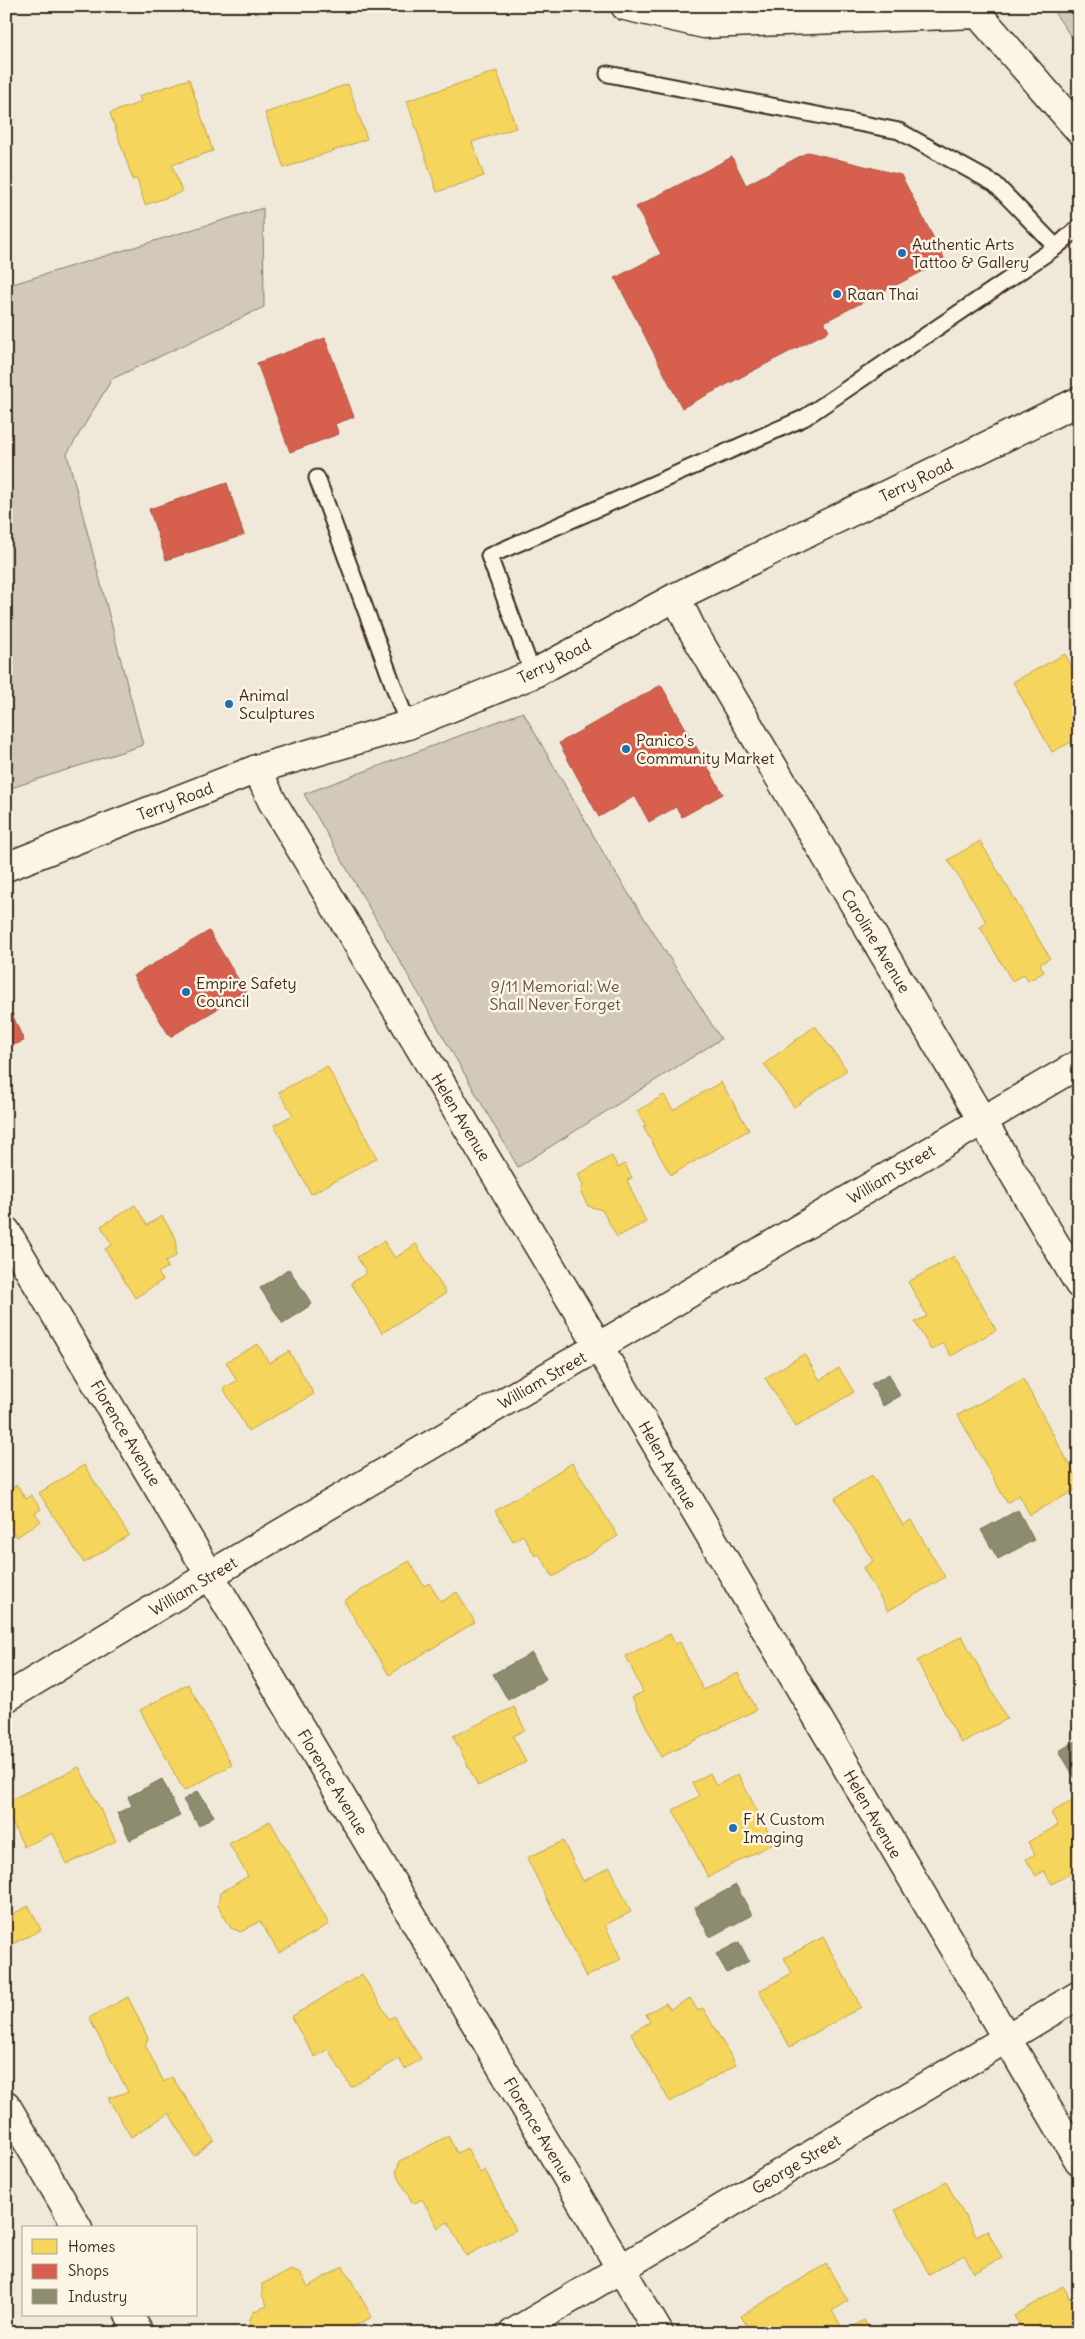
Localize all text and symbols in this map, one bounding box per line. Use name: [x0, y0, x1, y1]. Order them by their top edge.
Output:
place label: Authentic Arts Tattoo & Gallery: [912, 234, 1029, 272]
marker: Authentic Arts Tattoo & Gallery: [896, 247, 908, 259]
place label: Raan Thai: [847, 284, 919, 304]
marker: Raan Thai: [831, 288, 843, 300]
street label: Terry Road: [876, 454, 956, 506]
street label: Terry Road: [514, 634, 594, 688]
place label: Animal Sculptures: [239, 685, 315, 723]
marker: Animal Sculptures: [223, 698, 235, 710]
place label: Panico's Community Market: [636, 730, 775, 768]
marker: Panico's Community Market: [620, 743, 632, 755]
street label: Terry Road: [134, 777, 216, 825]
street label: Caroline Avenue: [837, 886, 915, 996]
place label: Empire Safety Council: [196, 973, 297, 1011]
park label: 9/11 Memorial: We Shall Never Forget: [489, 976, 621, 1014]
marker: Empire Safety Council: [180, 986, 192, 998]
street label: Helen Avenue: [427, 1069, 495, 1165]
street label: William Street: [844, 1140, 939, 1208]
street label: William Street: [494, 1346, 590, 1413]
street label: Florence Avenue: [87, 1377, 165, 1489]
street label: Helen Avenue: [635, 1417, 701, 1513]
street label: William Street: [146, 1552, 241, 1620]
street label: Florence Avenue: [294, 1726, 372, 1838]
street label: Helen Avenue: [840, 1766, 906, 1862]
place label: F K Custom Imaging: [743, 1809, 825, 1847]
marker: F K Custom Imaging: [727, 1822, 739, 1834]
street label: Florence Avenue: [500, 2074, 578, 2186]
street label: George Street: [748, 2129, 844, 2198]
legend: [22, 2226, 198, 2316]
text: Homes: [68, 2237, 115, 2256]
text: Shops: [68, 2261, 109, 2280]
text: Industry: [68, 2287, 127, 2306]

